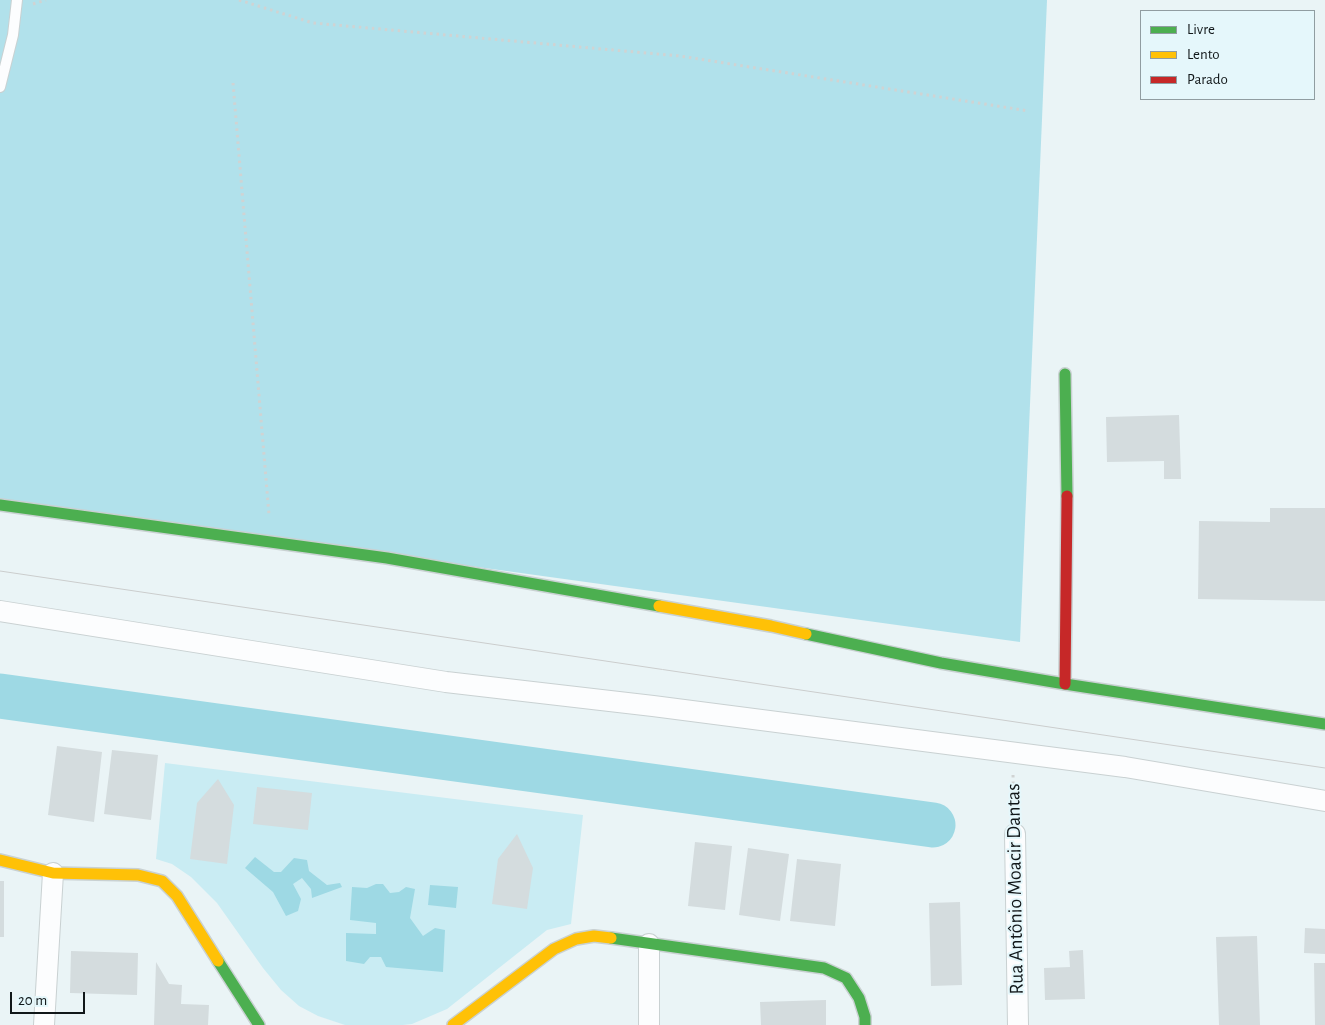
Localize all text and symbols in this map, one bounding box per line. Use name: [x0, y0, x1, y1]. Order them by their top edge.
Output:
legend: [1140, 10, 1315, 100]
text: Livre: [1187, 22, 1215, 37]
text: Lento: [1187, 47, 1220, 62]
text: Parado: [1187, 72, 1228, 87]
street label: Rua Antônio Moacir Dantas: [1001, 783, 1029, 995]
scale bar: [12, 982, 88, 1014]
text: 20 m: [18, 993, 47, 1008]

